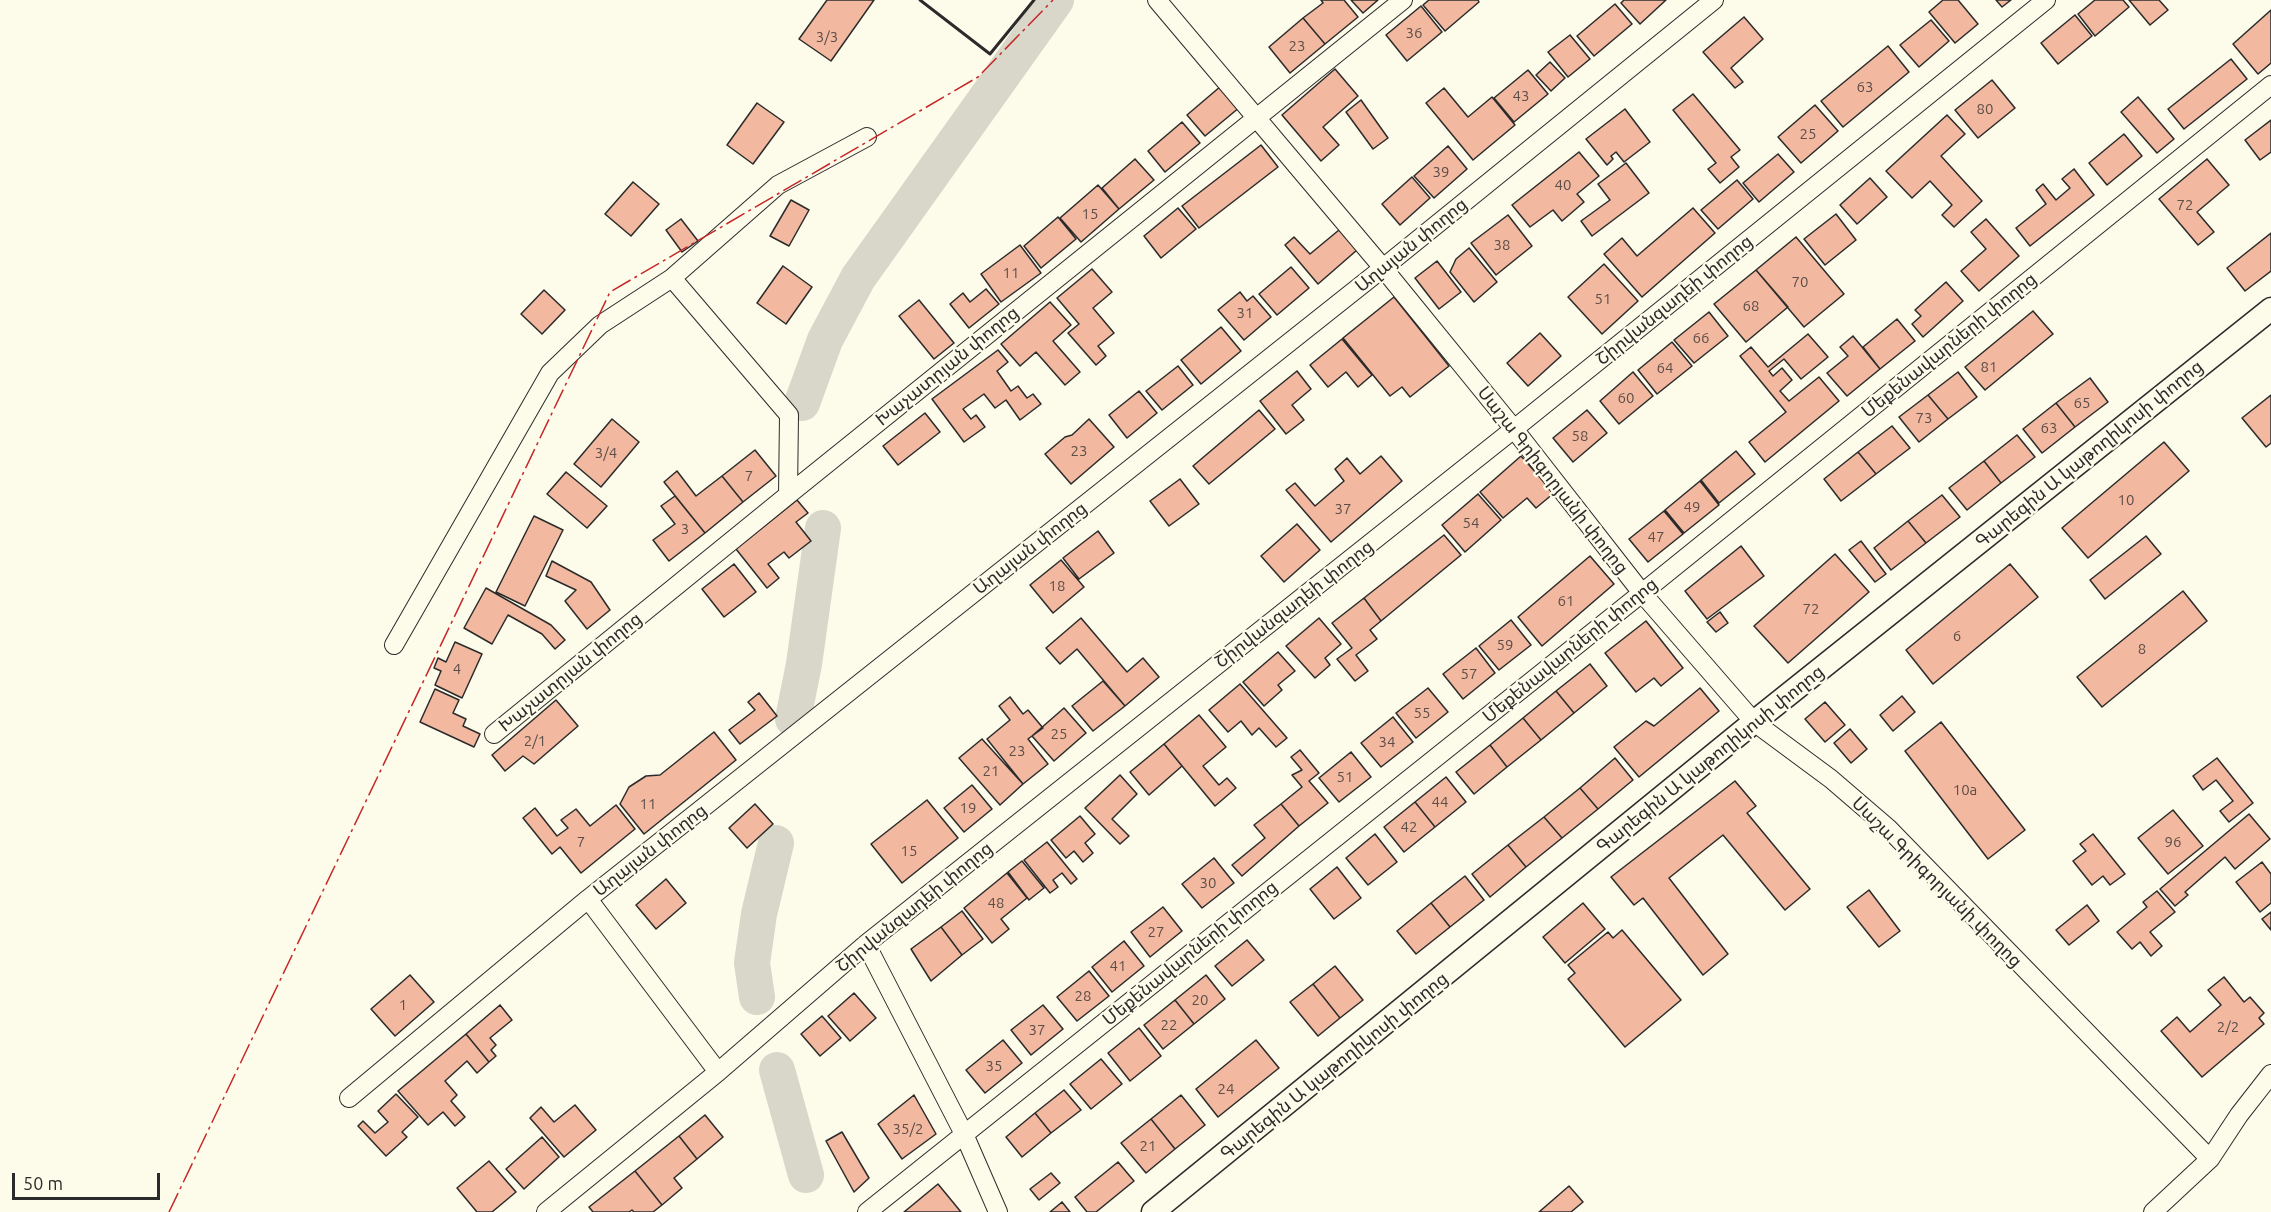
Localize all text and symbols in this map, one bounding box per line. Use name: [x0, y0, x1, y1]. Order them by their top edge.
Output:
house number: 36: [1406, 24, 1422, 42]
house number: 3/3: [816, 28, 838, 46]
house number: 23: [1289, 37, 1305, 55]
house number: 63: [1857, 78, 1873, 96]
house number: 43: [1513, 87, 1529, 105]
house number: 80: [1977, 100, 1993, 118]
house number: 25: [1800, 125, 1816, 143]
house number: 39: [1433, 163, 1449, 181]
house number: 40: [1555, 176, 1571, 194]
street label: Աղայան փողոց: [1351, 193, 1471, 297]
house number: 72: [2177, 196, 2193, 214]
house number: 15: [1082, 205, 1098, 223]
street label: Շիրվանզադեի փողոց: [1591, 230, 1757, 370]
house number: 38: [1494, 236, 1510, 254]
house number: 11: [1003, 264, 1019, 282]
street label: Մեքենավարների փողոց: [1857, 268, 2041, 422]
house number: 70: [1792, 273, 1808, 291]
house number: 51: [1595, 290, 1611, 308]
house number: 68: [1743, 297, 1759, 315]
street label: Խաչատրյան փողոց: [871, 302, 1023, 430]
house number: 31: [1237, 304, 1253, 322]
house number: 66: [1693, 329, 1709, 347]
street label: Գարեգին Ա կաթողիկոսի փողոց: [1971, 355, 2207, 553]
house number: 81: [1981, 358, 1997, 376]
house number: 64: [1657, 359, 1673, 377]
street label: Սաշա Գրիգորյանի փողոց: [1473, 382, 1633, 578]
house number: 60: [1618, 389, 1634, 407]
house number: 65: [2074, 394, 2090, 412]
house number: 73: [1916, 409, 1932, 427]
house number: 63: [2041, 419, 2057, 437]
house number: 58: [1572, 427, 1588, 445]
house number: 23: [1071, 442, 1087, 460]
house number: 3/4: [595, 444, 617, 462]
house number: 7: [745, 467, 753, 485]
house number: 10: [2118, 491, 2134, 509]
street label: Աղայան փողոց: [969, 497, 1091, 599]
house number: 49: [1684, 498, 1700, 516]
house number: 37: [1335, 500, 1351, 518]
house number: 54: [1463, 514, 1479, 532]
house number: 3: [681, 520, 689, 538]
house number: 47: [1648, 528, 1664, 546]
street label: Շիրվանզադեի փողոց: [1210, 535, 1378, 673]
street label: Մեքենավարների փողոց: [1478, 573, 1662, 727]
house number: 18: [1049, 577, 1065, 595]
house number: 61: [1558, 592, 1574, 610]
house number: 72: [1803, 600, 1819, 618]
street label: Խաչատրյան փողոց: [494, 608, 646, 736]
house number: 6: [1953, 627, 1961, 645]
house number: 59: [1497, 636, 1513, 654]
house number: 8: [2138, 640, 2146, 658]
house number: 4: [453, 660, 461, 678]
street label: Գարեգին Ա կաթողիկոսի փողոց: [1592, 660, 1828, 858]
house number: 57: [1461, 665, 1477, 683]
house number: 55: [1414, 704, 1430, 722]
house number: 25: [1051, 725, 1067, 743]
house number: 2/1: [524, 732, 546, 750]
house number: 34: [1379, 733, 1395, 751]
house number: 23: [1009, 742, 1025, 760]
house number: 21: [983, 762, 999, 780]
house number: 51: [1337, 768, 1353, 786]
house number: 10a: [1953, 781, 1977, 799]
street label: Սաշա Գրիգորյանի փողոց: [1847, 792, 2027, 972]
house number: 44: [1432, 793, 1448, 811]
house number: 11: [640, 795, 656, 813]
street label: Աղայան փողոց: [589, 799, 711, 901]
house number: 19: [960, 799, 976, 817]
house number: 42: [1401, 818, 1417, 836]
house number: 7: [577, 833, 585, 851]
house number: 96: [2165, 833, 2181, 851]
street label: Շիրվանզադեի փողոց: [831, 837, 997, 977]
house number: 15: [901, 842, 917, 860]
house number: 30: [1200, 874, 1216, 892]
street label: Մեքենավարների փողոց: [1098, 876, 1282, 1030]
house number: 48: [988, 894, 1004, 912]
house number: 27: [1148, 923, 1164, 941]
house number: 41: [1110, 957, 1126, 975]
street label: Գարեգին Ա կաթողիկոսի փողոց: [1216, 967, 1452, 1165]
house number: 28: [1075, 987, 1091, 1005]
house number: 20: [1192, 991, 1208, 1009]
house number: 1: [399, 996, 407, 1014]
house number: 22: [1161, 1016, 1177, 1034]
house number: 2/2: [2217, 1018, 2239, 1036]
house number: 37: [1029, 1021, 1045, 1039]
house number: 35: [986, 1057, 1002, 1075]
house number: 24: [1218, 1080, 1234, 1098]
house number: 35/2: [893, 1120, 923, 1138]
house number: 21: [1140, 1137, 1156, 1155]
scale bar: [15, 1161, 164, 1199]
text: 50 m: [23, 1173, 63, 1193]

